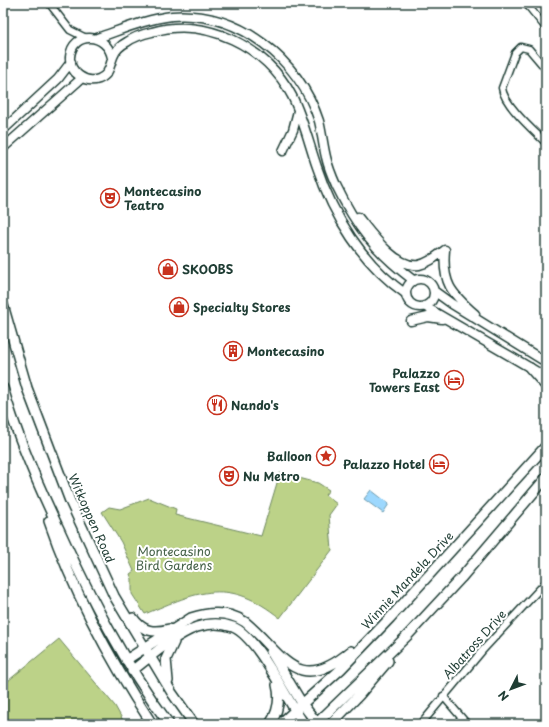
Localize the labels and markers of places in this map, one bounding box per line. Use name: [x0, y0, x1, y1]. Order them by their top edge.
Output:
place label: Montecasino Teatro: [124, 182, 201, 214]
theatre icon: Montecasino Teatro: [99, 187, 121, 209]
shop icon: SKOOBS: [157, 258, 179, 280]
place label: SKOOBS: [182, 260, 234, 278]
shop icon: Specialty Stores: [168, 296, 190, 318]
place label: Specialty Stores: [193, 298, 291, 316]
building icon: Montecasino: [222, 340, 244, 362]
place label: Montecasino: [247, 342, 324, 360]
place label: Palazzo Towers East: [369, 364, 440, 396]
hotel icon: Palazzo Towers East: [443, 369, 465, 391]
restaurant icon: Nando's: [206, 394, 228, 416]
place label: Nando's: [231, 396, 279, 414]
place icon: Balloon: [315, 445, 337, 467]
place label: Balloon: [267, 447, 312, 465]
hotel icon: Palazzo Hotel: [428, 453, 450, 475]
place label: Palazzo Hotel: [343, 455, 425, 473]
theatre icon: Nu Metro: [218, 465, 240, 487]
place label: Nu Metro: [243, 467, 300, 485]

